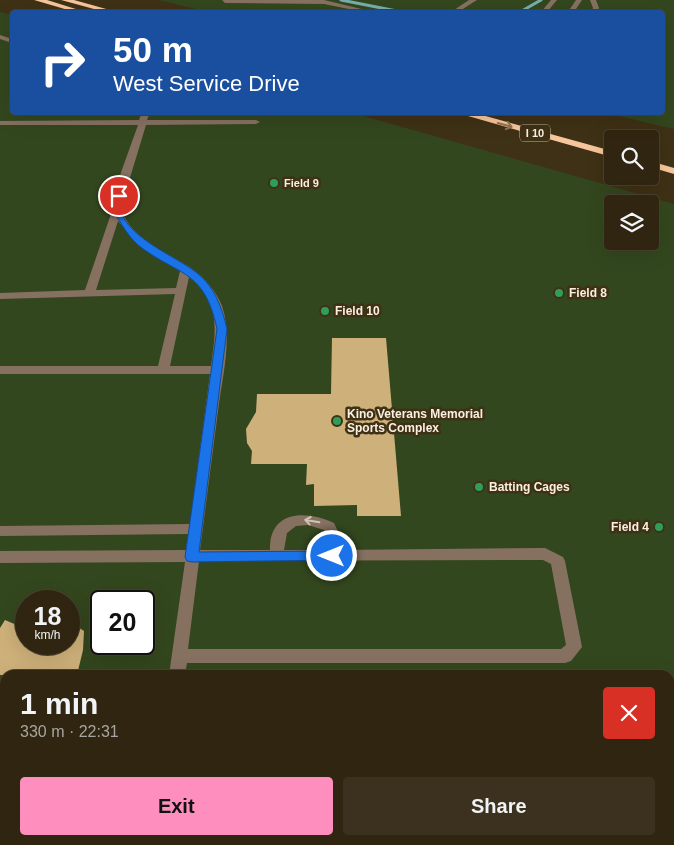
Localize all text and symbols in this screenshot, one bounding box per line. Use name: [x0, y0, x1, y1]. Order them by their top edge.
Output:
icon: right: [30, 30, 95, 95]
text: 50 m: [113, 30, 193, 69]
text: West Service Drive: [113, 71, 300, 96]
one-way arrow: [496, 121, 512, 130]
road number: I 10: [520, 125, 550, 142]
map controls: [604, 130, 659, 250]
button: search: [604, 130, 659, 185]
pin: [98, 175, 140, 217]
marker: Field 9: [268, 177, 280, 189]
place label: Field 9: [284, 177, 319, 189]
icon: arrive: [105, 182, 133, 210]
button: layers: [604, 195, 659, 250]
place label: Field 8: [569, 286, 607, 300]
marker: Field 8: [553, 287, 565, 299]
place label: Field 10: [335, 304, 380, 318]
marker: Field 10: [319, 305, 331, 317]
place label: Kino Veterans Memorial Sports Complex: [347, 407, 483, 435]
marker: Kino Veterans Memorial Sports Complex: [331, 415, 343, 427]
place label: Batting Cages: [489, 480, 570, 494]
marker: Batting Cages: [473, 481, 485, 493]
one-way arrow: [305, 516, 321, 526]
place label: Field 4: [611, 520, 649, 534]
marker: Field 4: [653, 521, 665, 533]
position arrow: [305, 529, 357, 581]
speed limit sign: 20: [90, 590, 155, 655]
text: 18: [34, 602, 61, 630]
text: km/h: [34, 628, 61, 642]
text: 1 min: [20, 687, 98, 720]
button: close: [603, 687, 655, 739]
text: 330 m · 22:31: [20, 723, 119, 740]
button: Exit: [20, 777, 333, 835]
button: Share: [343, 777, 655, 835]

